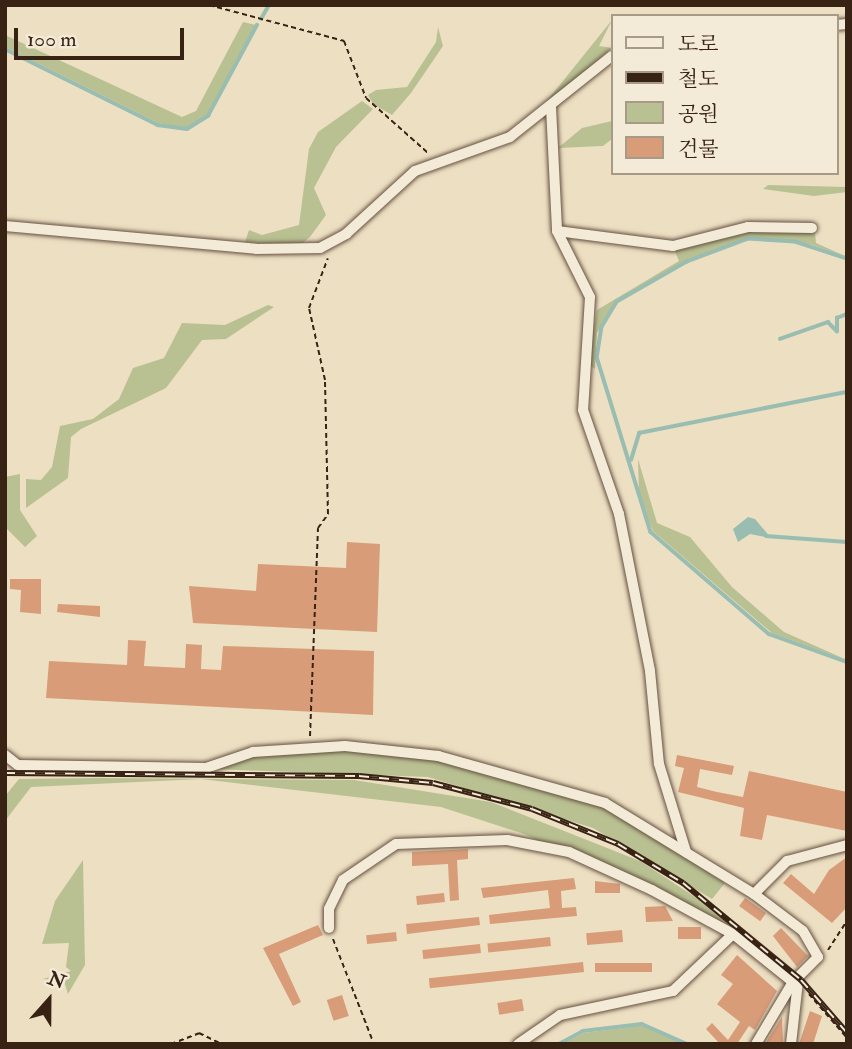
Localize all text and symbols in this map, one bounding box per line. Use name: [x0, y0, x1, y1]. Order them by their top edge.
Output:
scale bar: [18, 14, 187, 58]
legend: [610, 14, 838, 175]
text: 100 m: [27, 26, 77, 53]
text: 도로: [678, 31, 719, 58]
text: 철도: [678, 66, 719, 93]
text: 공원: [678, 101, 719, 128]
text: 건물: [678, 136, 719, 163]
north arrow: [14, 965, 84, 1035]
text: N: [44, 966, 69, 995]

